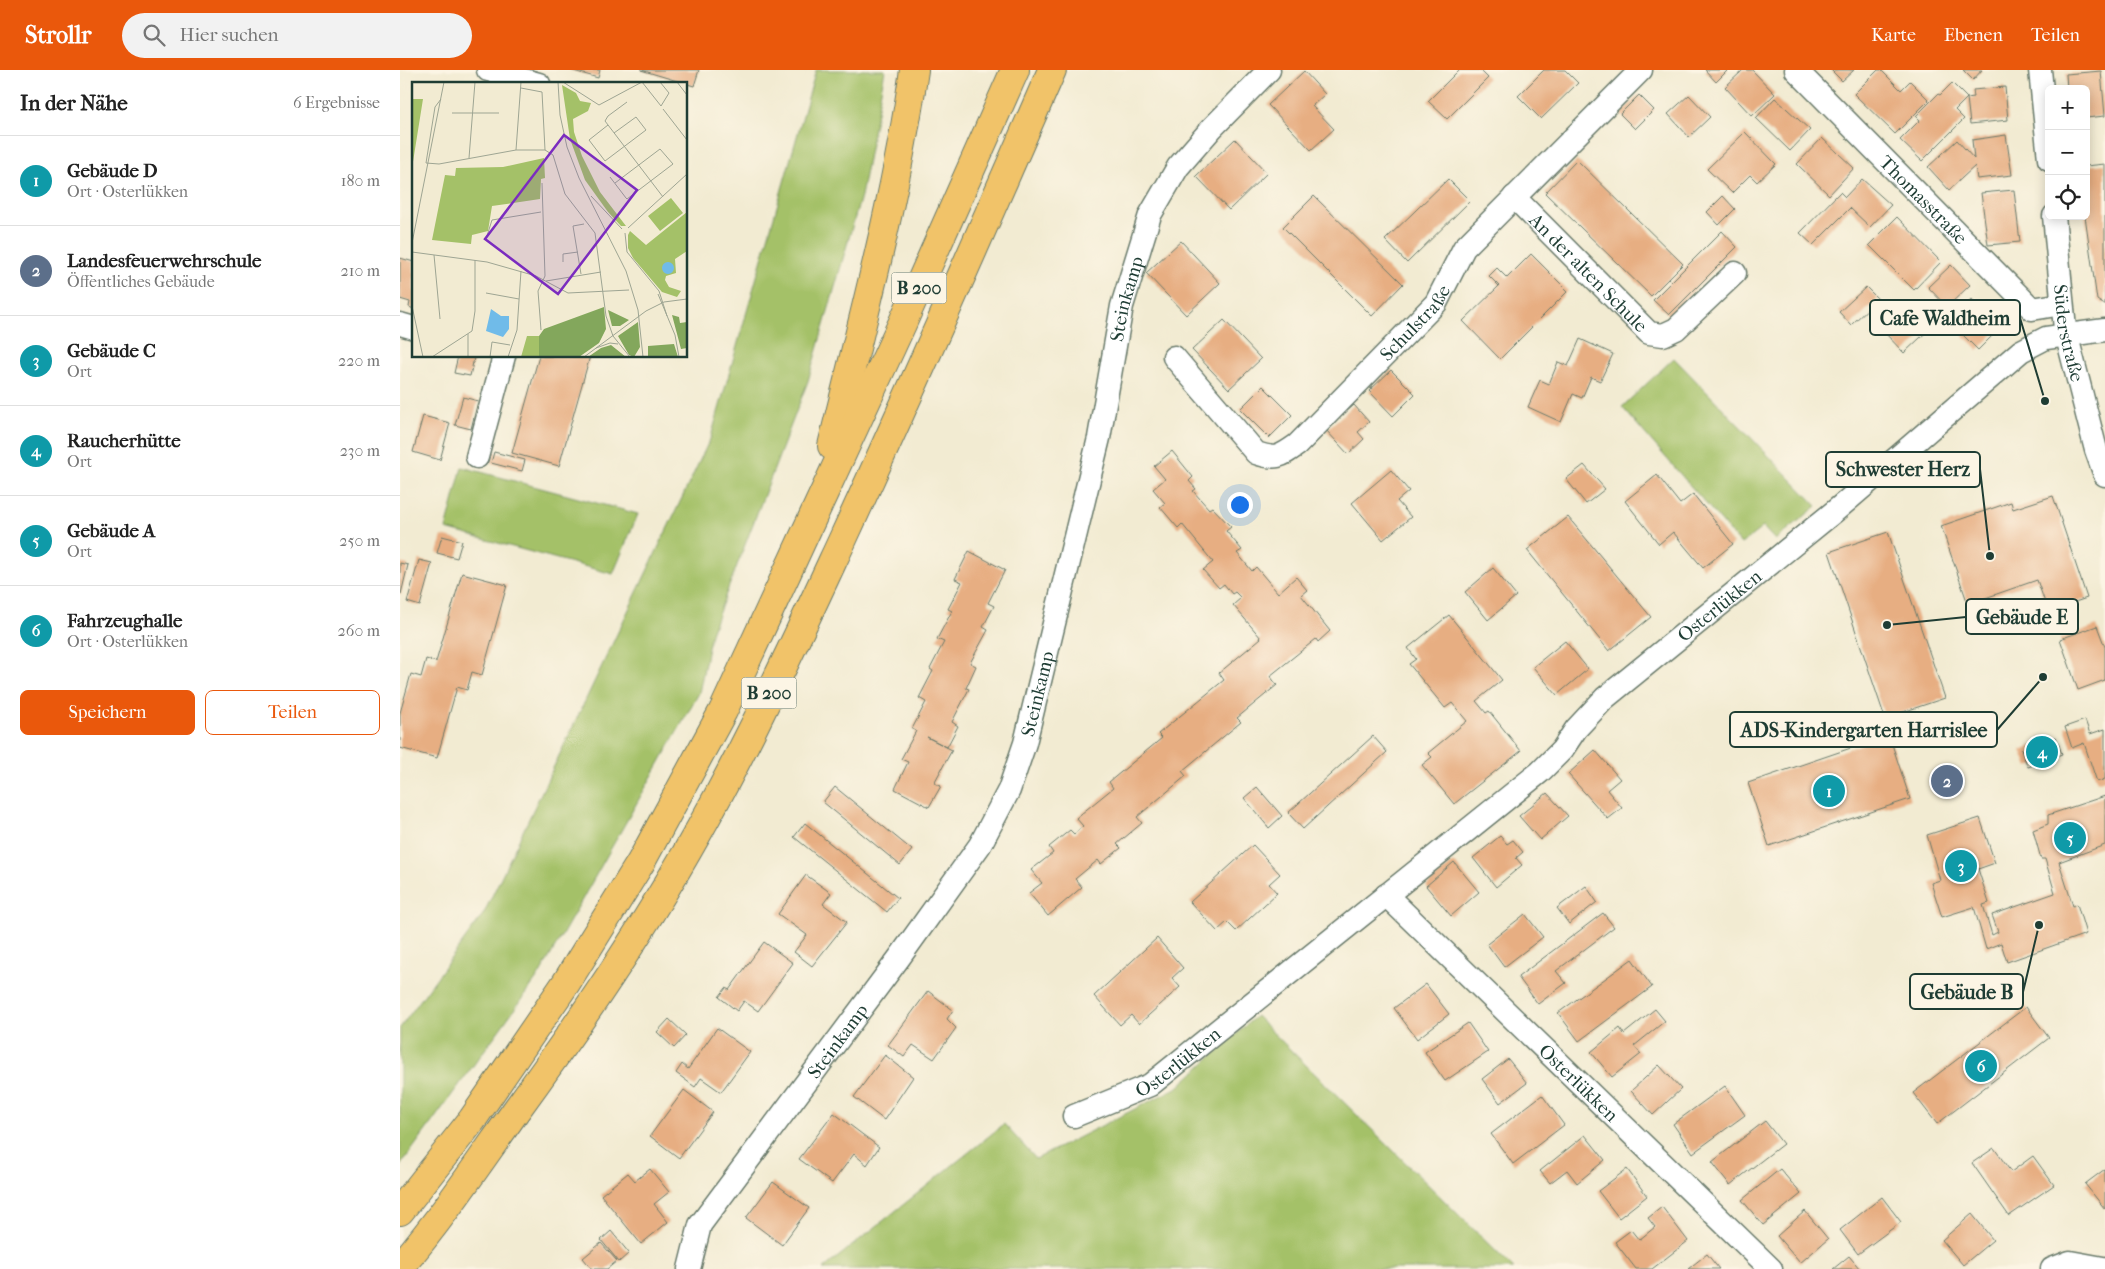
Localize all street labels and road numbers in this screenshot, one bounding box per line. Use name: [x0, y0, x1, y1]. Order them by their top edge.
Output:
street label: Thomasstraße: [1875, 151, 1972, 249]
street label: An der alten Schule: [1524, 208, 1652, 337]
street label: Steinkamp: [1106, 254, 1149, 343]
road number: B 200: [892, 272, 946, 304]
street label: Schulstraße: [1376, 282, 1455, 366]
street label: Süderstraße: [2049, 283, 2088, 384]
street label: Osterlükken: [1673, 565, 1766, 647]
street label: Steinkamp: [1017, 649, 1059, 739]
road number: B 200: [742, 678, 796, 708]
street label: Steinkamp: [803, 1000, 873, 1083]
street label: Osterlükken: [1132, 1023, 1225, 1102]
street label: Osterlükken: [1534, 1040, 1622, 1127]

